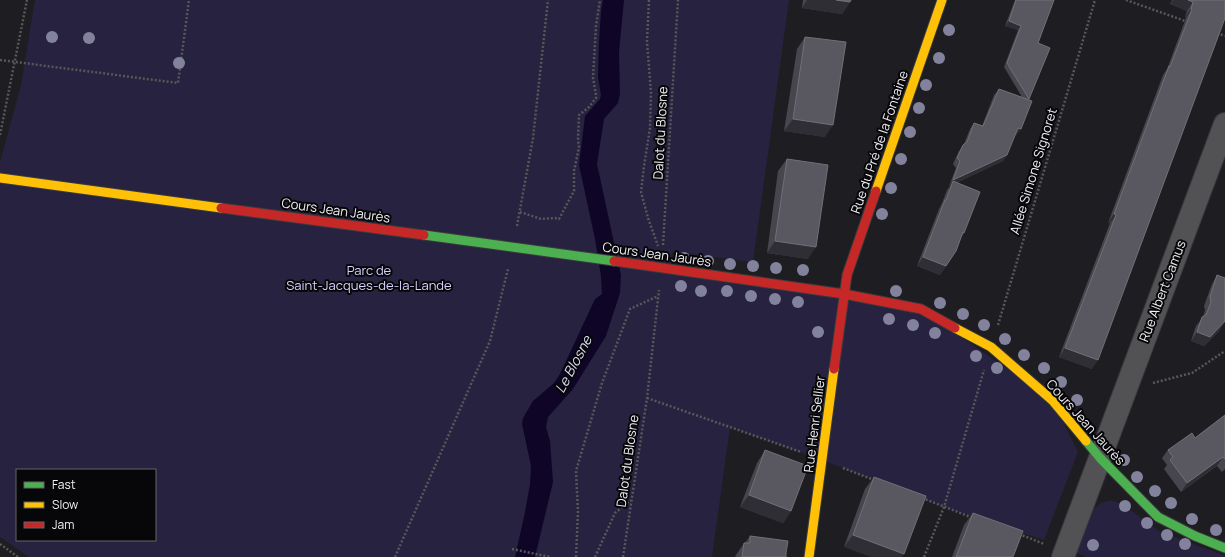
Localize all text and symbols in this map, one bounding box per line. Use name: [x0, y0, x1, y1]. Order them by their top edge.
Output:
street label: Rue du Pré de la Fontaine: [846, 68, 912, 216]
street label: Dalot du Blosne: [649, 86, 671, 180]
street label: Allée Simone Signoret: [1005, 106, 1061, 236]
street label: Cours Jean Jaurès: [280, 193, 392, 227]
street label: Cours Jean Jaurès: [601, 237, 713, 271]
street label: Rue Albert Camus: [1134, 238, 1190, 344]
park label: Parc de Saint-Jacques-de-la-Lande: [286, 261, 452, 294]
water label: Le Blosne: [550, 331, 596, 396]
street label: Rue Henri Sellier: [799, 374, 829, 473]
street label: Cours Jean Jaurès: [1043, 375, 1129, 469]
street label: Dalot du Blosne: [612, 413, 642, 508]
legend: [16, 469, 156, 541]
text: Fast: [52, 476, 76, 493]
text: Slow: [52, 496, 78, 513]
text: Jam: [52, 516, 74, 533]

